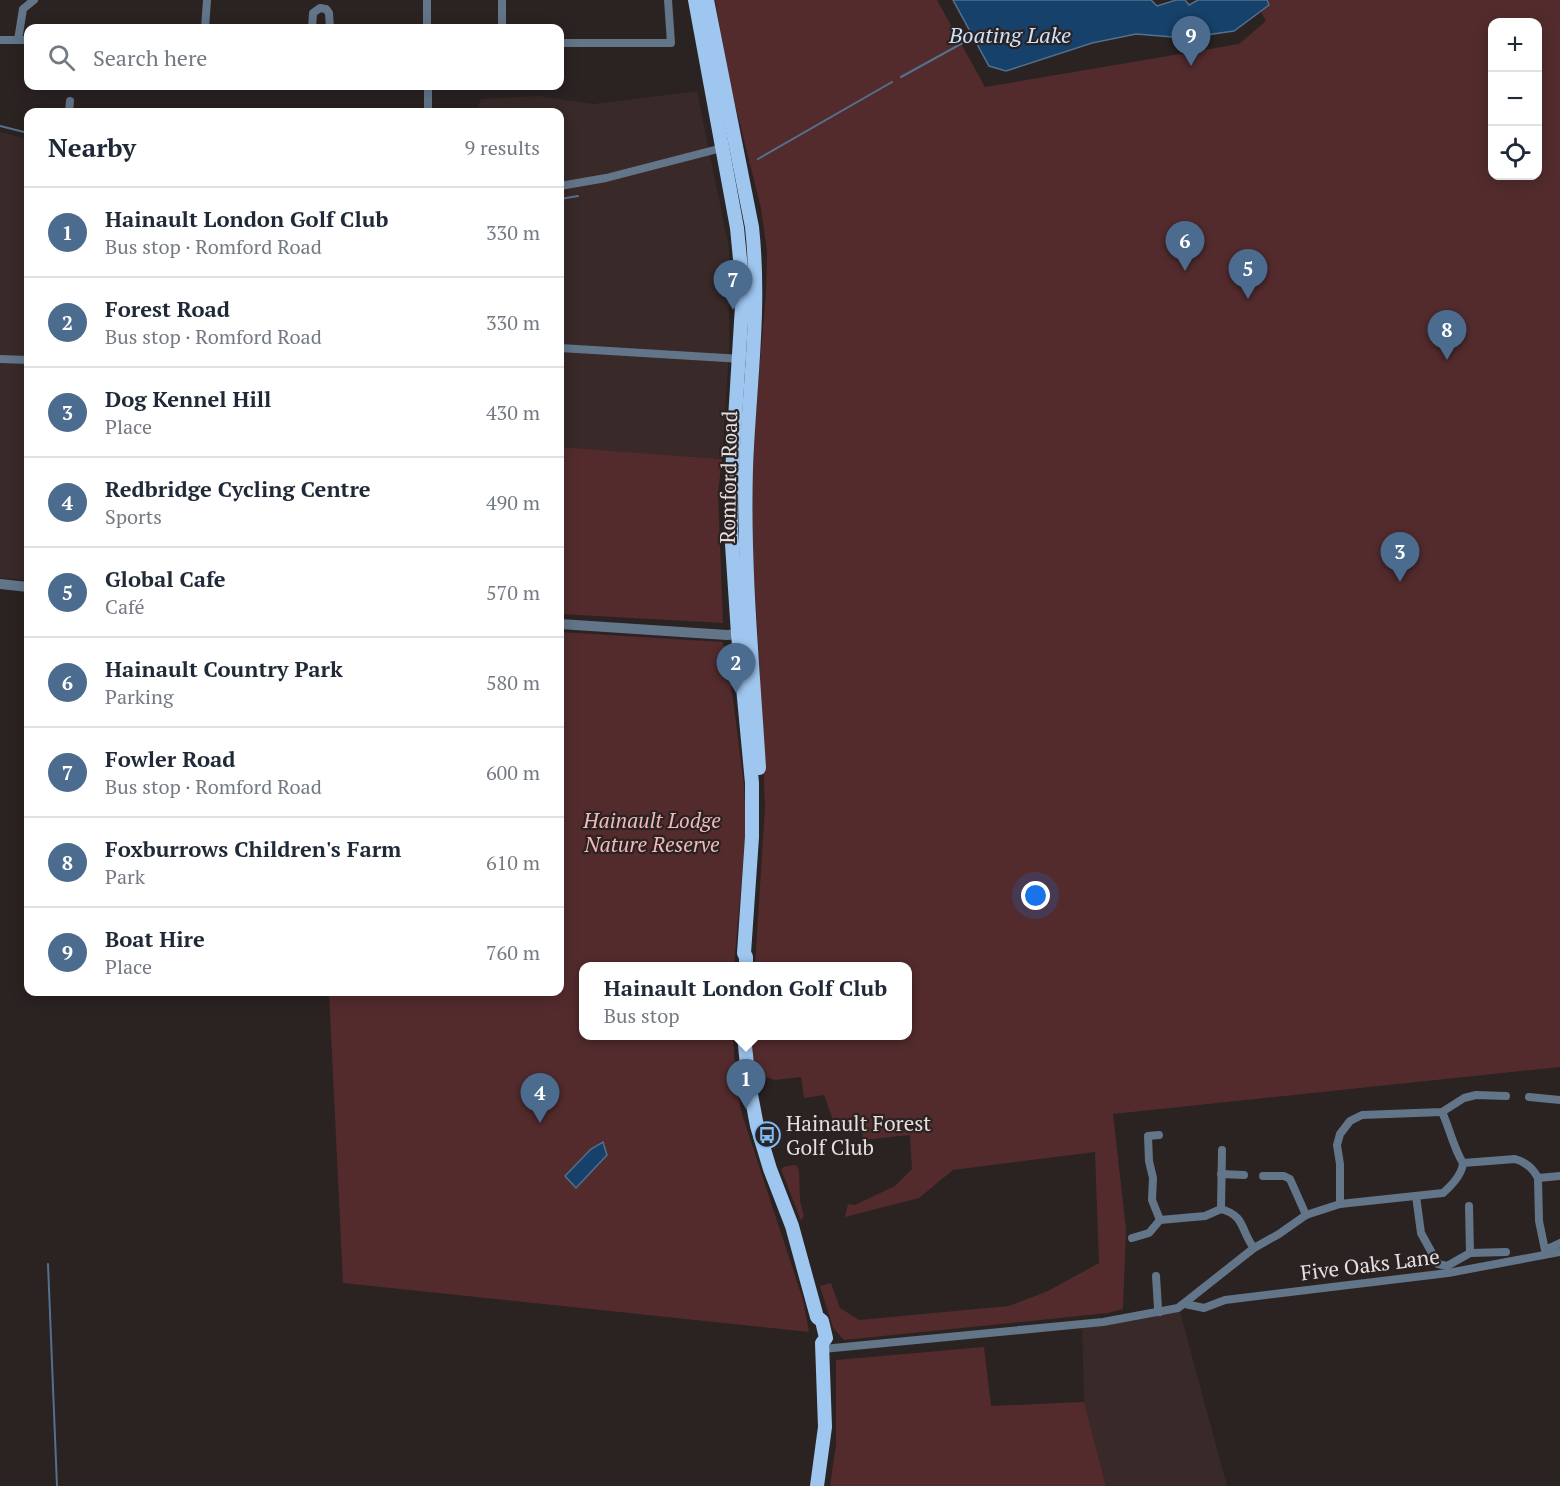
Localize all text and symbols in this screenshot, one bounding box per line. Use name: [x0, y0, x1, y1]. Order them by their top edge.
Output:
pin: 9: [1172, 16, 1210, 66]
map controls: [1488, 18, 1542, 180]
button: +: [1488, 18, 1542, 72]
water label: Boating Lake: [948, 20, 1071, 49]
search box: [24, 24, 564, 90]
icon: search: [45, 41, 78, 74]
text: Search here: [93, 43, 207, 72]
button: −: [1488, 72, 1542, 126]
button: locate: [1488, 126, 1542, 180]
text: Nearby: [48, 130, 136, 164]
text: 9 results: [465, 134, 540, 161]
text: Hainault London Golf Club: [105, 204, 388, 233]
text: 1: [62, 219, 73, 246]
text: 330 m: [486, 219, 540, 246]
pin: 6: [1166, 222, 1204, 271]
text: Bus stop · Romford Road: [105, 233, 322, 260]
pin: 5: [1228, 250, 1268, 299]
pin: 7: [714, 260, 752, 310]
text: Forest Road: [105, 294, 230, 323]
text: 2: [62, 309, 73, 336]
text: 330 m: [486, 309, 540, 336]
pin: 8: [1428, 310, 1466, 360]
text: Bus stop · Romford Road: [105, 323, 322, 350]
text: Dog Kennel Hill: [105, 384, 271, 413]
text: 3: [62, 399, 73, 426]
text: 430 m: [486, 399, 540, 426]
street label: Romford Road: [713, 410, 743, 544]
text: Place: [105, 413, 152, 440]
text: Redbridge Cycling Centre: [105, 474, 371, 503]
text: 4: [62, 489, 73, 516]
text: 490 m: [486, 489, 540, 516]
text: Sports: [105, 503, 162, 530]
pin: 3: [1380, 532, 1420, 582]
text: Global Cafe: [105, 564, 226, 593]
text: 5: [62, 579, 73, 606]
text: 570 m: [486, 579, 540, 606]
text: Café: [105, 593, 145, 620]
pin: 2: [716, 644, 756, 693]
text: Hainault Country Park: [105, 654, 343, 683]
text: 6: [62, 669, 73, 696]
text: 580 m: [486, 669, 540, 696]
text: Parking: [105, 683, 173, 710]
text: Fowler Road: [105, 744, 236, 773]
text: 7: [62, 759, 73, 786]
text: 600 m: [486, 759, 540, 786]
text: Bus stop · Romford Road: [105, 773, 322, 800]
park label: Hainault Lodge Nature Reserve: [582, 806, 721, 858]
text: Foxburrows Children's Farm: [105, 834, 401, 863]
text: 8: [62, 849, 73, 876]
text: 610 m: [486, 849, 540, 876]
text: Park: [105, 863, 145, 890]
your location: [1021, 881, 1050, 910]
text: Boat Hire: [105, 924, 205, 953]
text: 9: [62, 939, 73, 966]
text: 760 m: [486, 939, 540, 966]
text: Place: [105, 953, 152, 980]
popup: [579, 962, 912, 1040]
text: Hainault London Golf Club: [604, 973, 887, 1002]
text: Bus stop: [604, 1002, 680, 1029]
pin: 1: [726, 1060, 766, 1109]
pin: 4: [520, 1074, 560, 1123]
place label: Hainault Forest Golf Club: [786, 1109, 931, 1161]
bus stop icon: Hainault Forest Golf Club: [752, 1120, 782, 1150]
street label: Five Oaks Lane: [1299, 1242, 1441, 1286]

